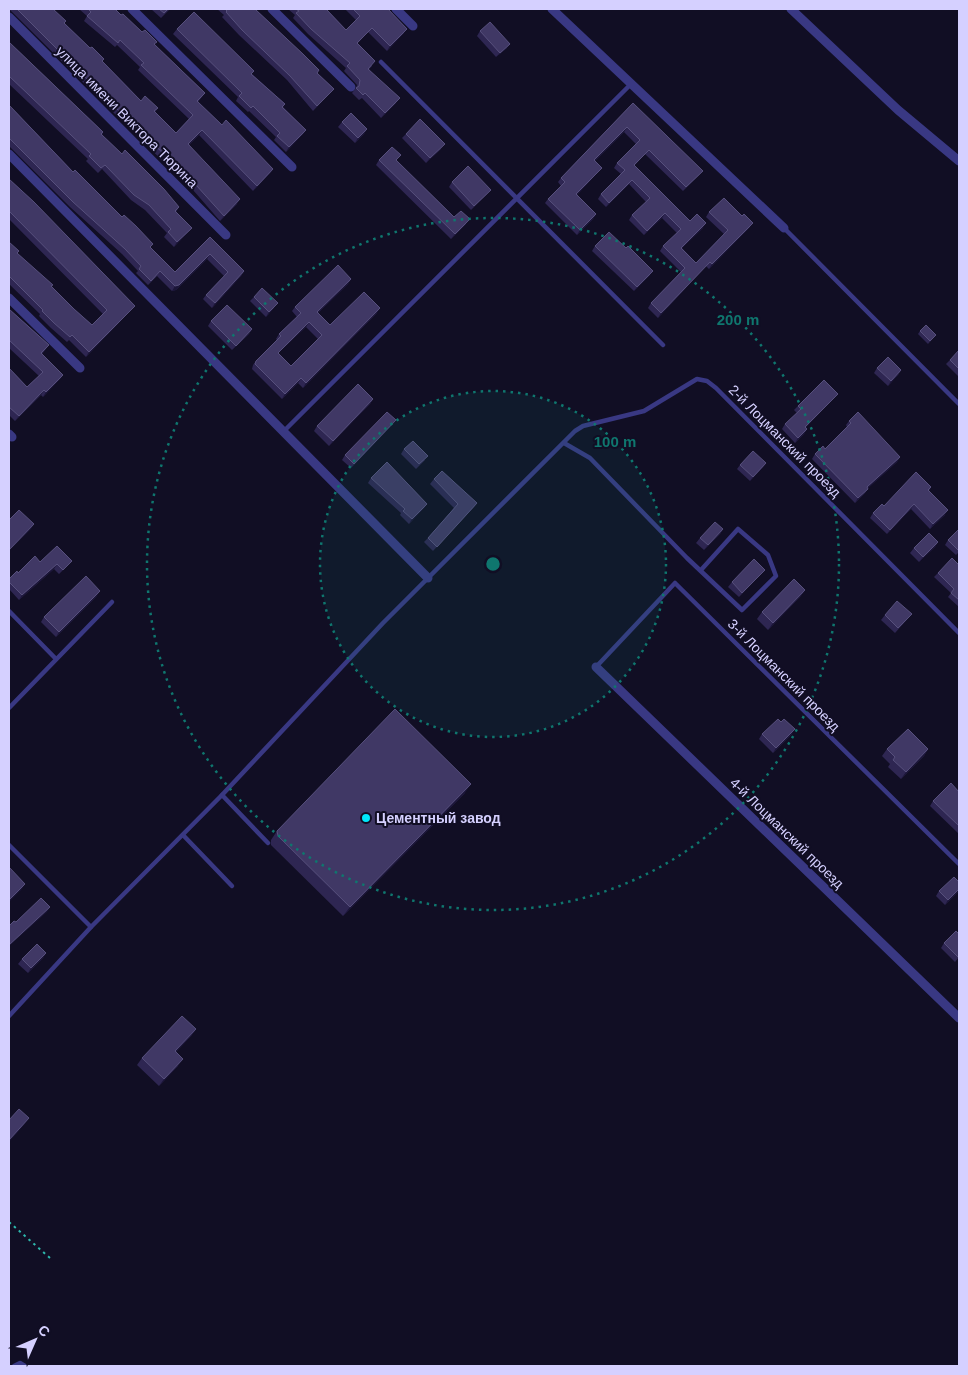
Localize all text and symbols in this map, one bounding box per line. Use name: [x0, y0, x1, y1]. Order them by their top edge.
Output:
street label: улица имени Виктора Тюрина: [53, 43, 201, 191]
text: 200 m: [717, 311, 759, 328]
street label: 2-й Лоцманский проезд: [726, 382, 844, 500]
text: 100 m: [594, 433, 636, 450]
centre of rings: [484, 555, 502, 573]
street label: 3-й Лоцманский проезд: [725, 616, 843, 734]
street label: 4-й Лоцманский проезд: [727, 774, 847, 892]
place label: Цементный завод: [376, 810, 501, 826]
marker: Цементный завод: [360, 812, 372, 824]
north arrow: [10, 1315, 60, 1365]
text: С: [35, 1322, 53, 1340]

